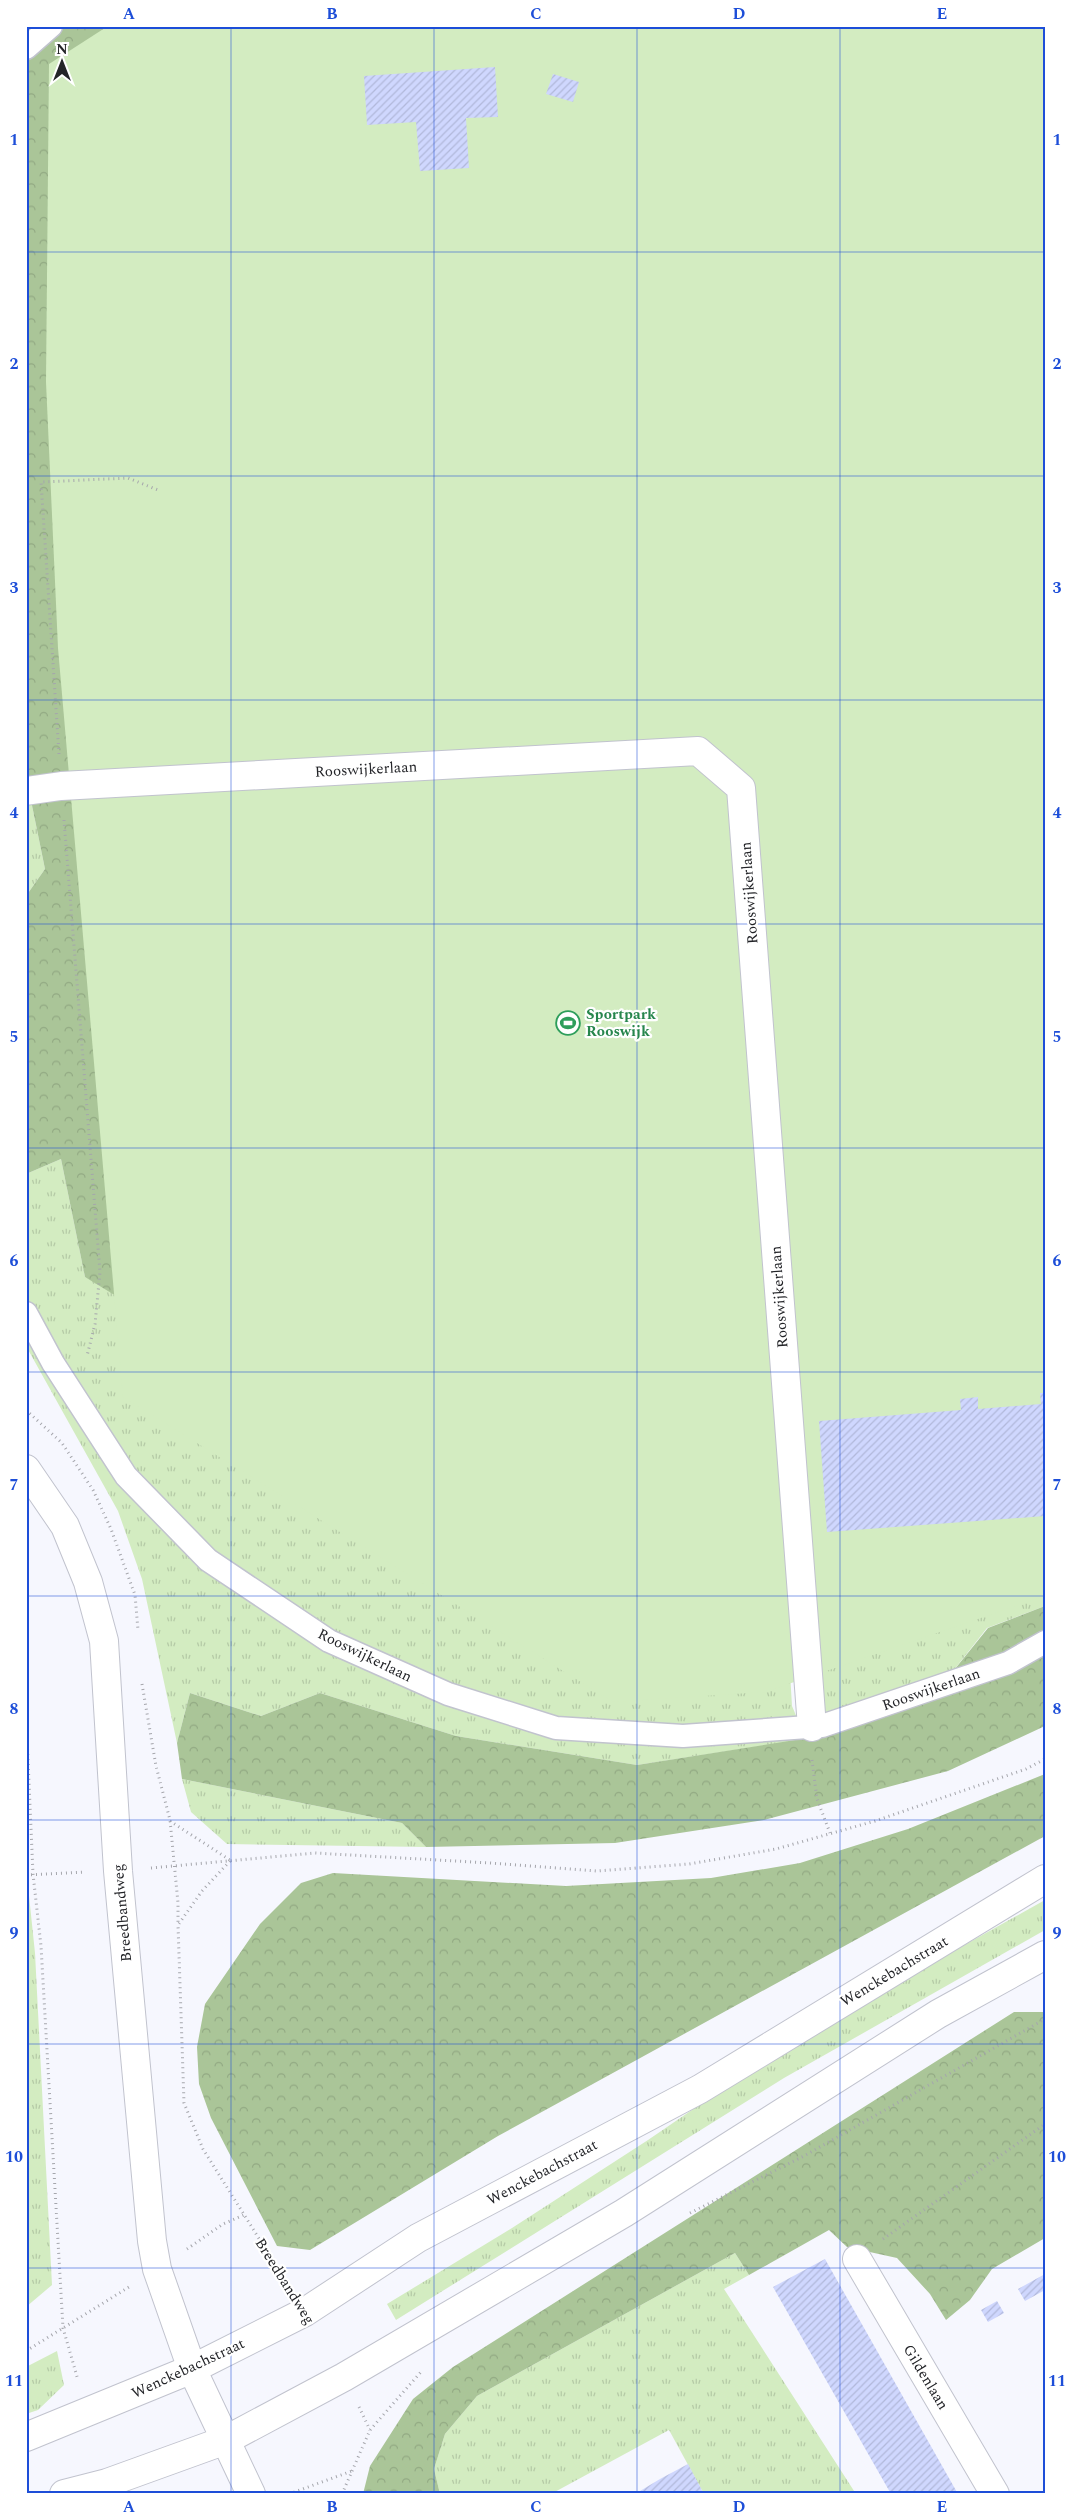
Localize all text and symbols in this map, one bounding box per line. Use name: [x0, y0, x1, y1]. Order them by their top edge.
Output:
text: A: [123, 2, 136, 26]
text: B: [326, 2, 338, 26]
text: C: [530, 2, 542, 26]
text: D: [733, 2, 746, 26]
text: E: [937, 2, 947, 26]
north arrow: [38, 38, 88, 88]
text: N: [56, 39, 68, 60]
text: 1: [10, 128, 18, 152]
text: 1: [1053, 128, 1061, 152]
text: 2: [10, 352, 19, 376]
text: 2: [1053, 352, 1062, 376]
text: 3: [10, 576, 19, 600]
text: 3: [1053, 576, 1062, 600]
street label: Rooswijkerlaan: [314, 755, 418, 784]
text: 4: [10, 801, 19, 825]
text: 4: [1053, 801, 1062, 825]
street label: Rooswijkerlaan: [734, 841, 765, 945]
place label: Sportpark Rooswijk: [586, 1003, 656, 1043]
sports icon: Sportpark Rooswijk: [555, 1010, 581, 1036]
text: 5: [10, 1025, 18, 1049]
text: 5: [1053, 1025, 1061, 1049]
street label: Rooswijkerlaan: [764, 1245, 795, 1349]
text: 6: [10, 1249, 19, 1273]
text: 6: [1053, 1249, 1062, 1273]
text: 7: [10, 1473, 19, 1497]
text: 7: [1053, 1473, 1062, 1497]
street label: Rooswijkerlaan: [314, 1623, 416, 1688]
street label: Rooswijkerlaan: [879, 1662, 984, 1717]
text: 8: [10, 1697, 19, 1721]
text: 8: [1053, 1697, 1062, 1721]
street label: Breedbandweg: [107, 1863, 138, 1963]
text: 9: [10, 1921, 19, 1945]
text: 9: [1053, 1921, 1062, 1945]
street label: Wenckebachstraat: [836, 1930, 953, 2013]
street label: Wenckebachstraat: [483, 2134, 602, 2211]
text: 10: [5, 2145, 23, 2169]
text: 10: [1048, 2145, 1066, 2169]
street label: Breedbandweg: [249, 2233, 320, 2329]
street label: Wenckebachstraat: [128, 2332, 249, 2405]
street label: Gildenlaan: [897, 2340, 954, 2415]
text: 11: [5, 2369, 23, 2393]
text: 11: [1048, 2369, 1066, 2393]
text: A: [123, 2495, 136, 2519]
text: B: [326, 2495, 338, 2519]
text: C: [530, 2495, 542, 2519]
text: D: [733, 2495, 746, 2519]
text: E: [937, 2495, 947, 2519]

